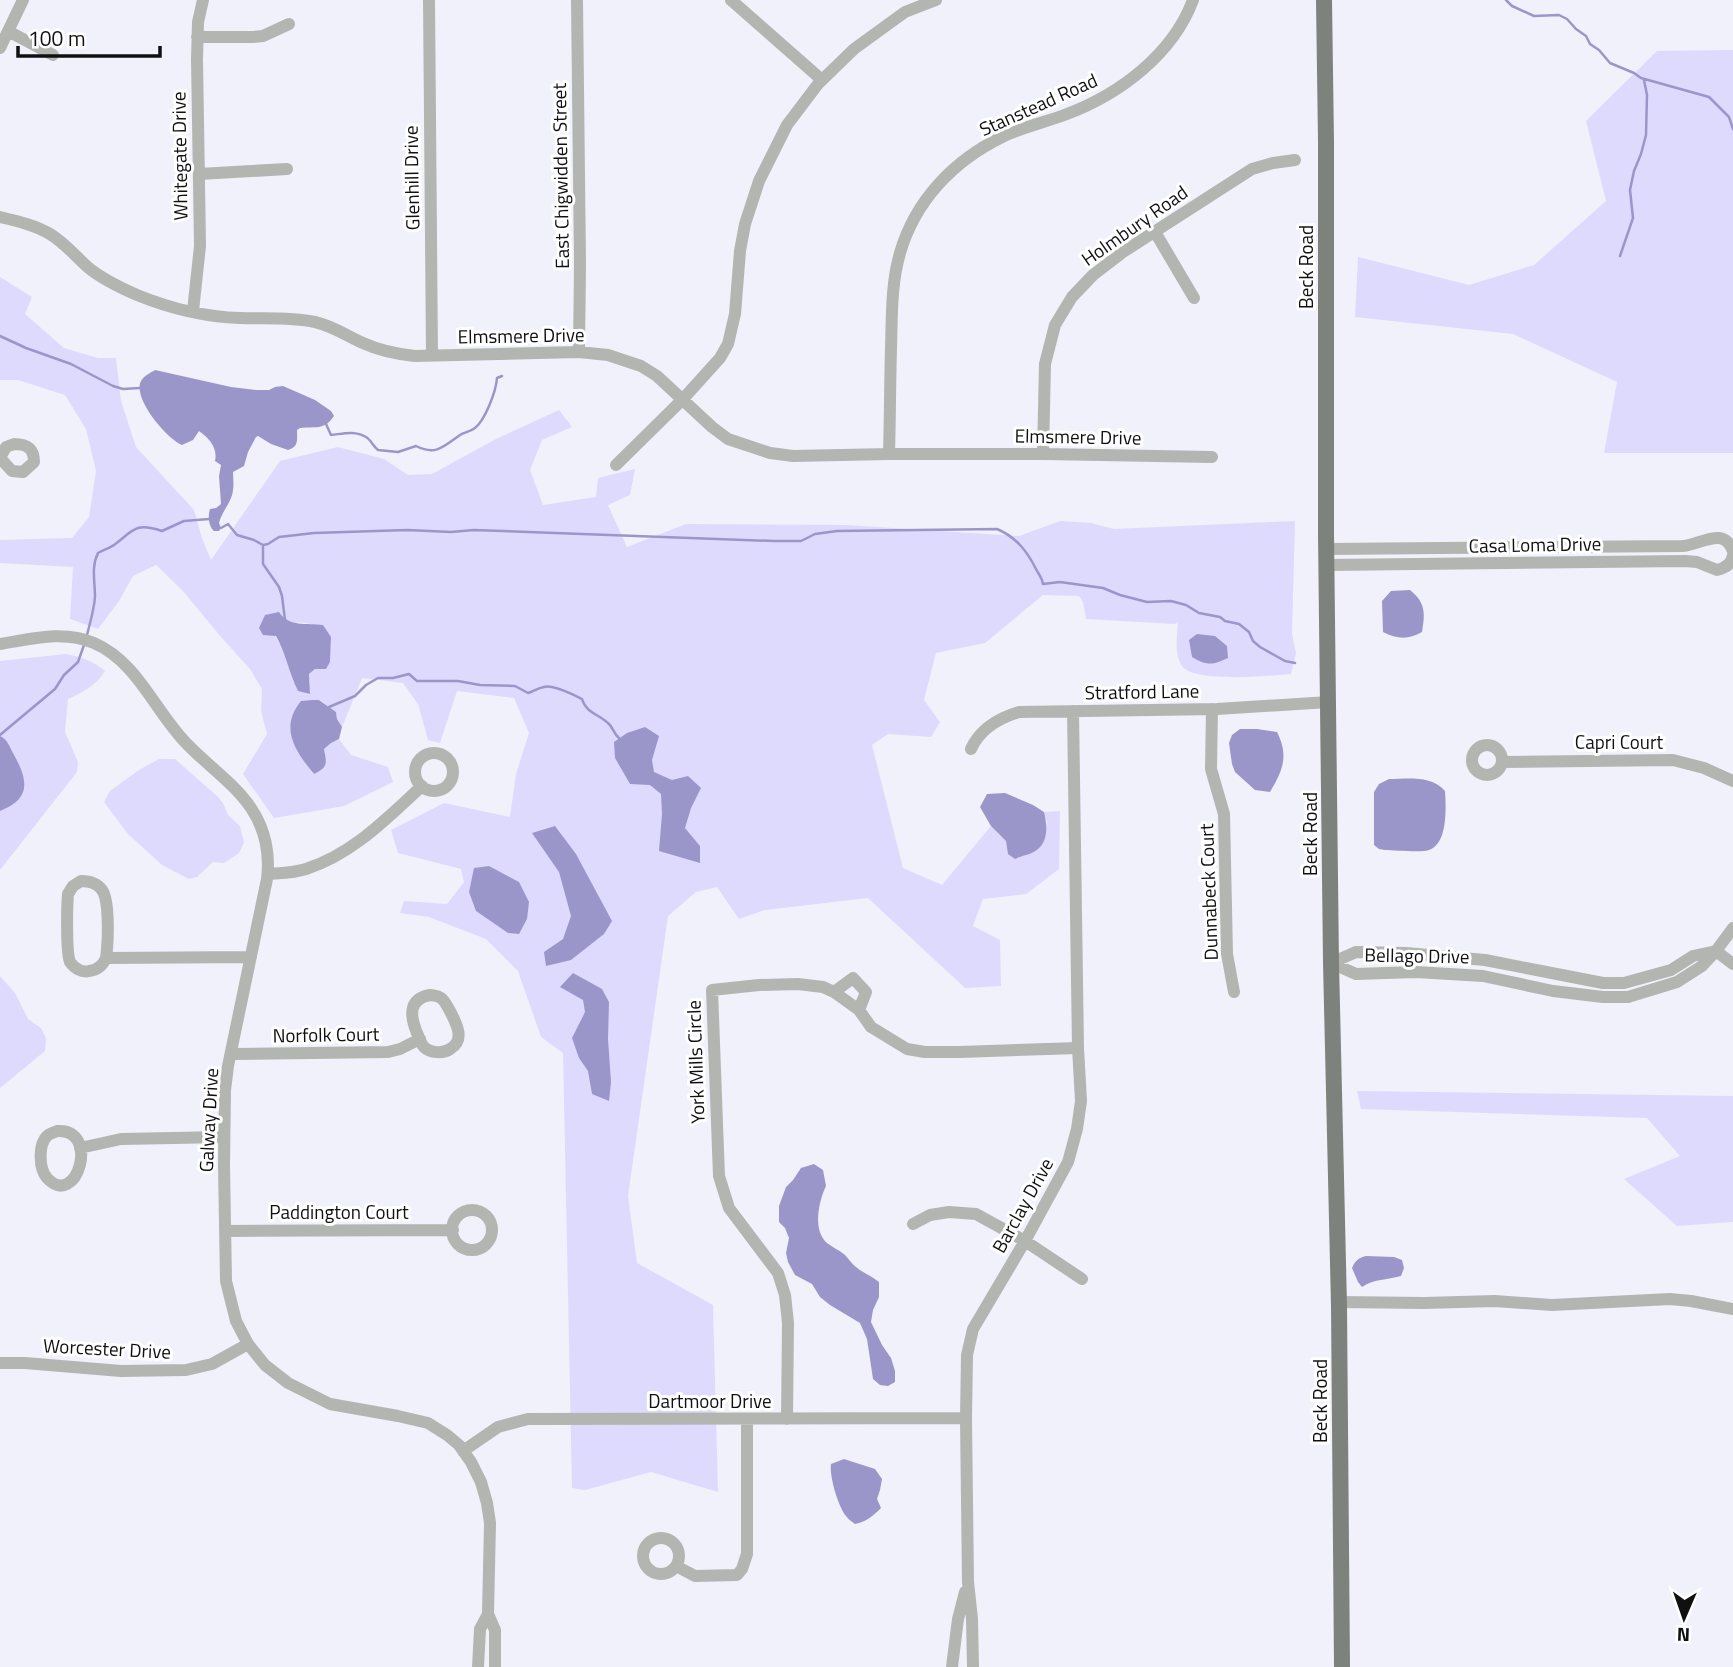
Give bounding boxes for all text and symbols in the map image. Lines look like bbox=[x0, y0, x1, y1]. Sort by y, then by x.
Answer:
scale bar bbox=[18, 14, 159, 58]
text: 100 m bbox=[28, 22, 85, 54]
street label: Stanstead Road bbox=[974, 65, 1102, 143]
street label: East Chigwidden Street bbox=[544, 82, 576, 269]
street label: Whitegate Drive bbox=[163, 91, 195, 221]
street label: Glenhill Drive bbox=[396, 125, 426, 231]
street label: Holmbury Road bbox=[1075, 178, 1193, 272]
street label: Beck Road bbox=[1291, 225, 1320, 309]
street label: Elmsmere Drive bbox=[457, 319, 585, 351]
street label: Elmsmere Drive bbox=[1014, 420, 1142, 452]
street label: Casa Loma Drive bbox=[1468, 528, 1602, 560]
street label: Stratford Lane bbox=[1084, 676, 1200, 706]
street label: Capri Court bbox=[1575, 727, 1663, 756]
street label: Beck Road bbox=[1295, 792, 1324, 876]
street label: Dunnabeck Court bbox=[1191, 823, 1225, 961]
street label: Bellago Drive bbox=[1364, 940, 1470, 970]
street label: York Mills Circle bbox=[678, 1000, 712, 1124]
street label: Norfolk Court bbox=[272, 1019, 380, 1049]
street label: Galway Drive bbox=[191, 1067, 225, 1173]
street label: Barclay Drive bbox=[984, 1152, 1060, 1258]
street label: Paddington Court bbox=[269, 1197, 409, 1226]
street label: Worcester Drive bbox=[42, 1330, 172, 1366]
street label: Beck Road bbox=[1305, 1359, 1334, 1443]
street label: Dartmoor Drive bbox=[648, 1386, 772, 1415]
north arrow bbox=[1649, 1583, 1719, 1653]
text: N bbox=[1676, 1621, 1690, 1650]

